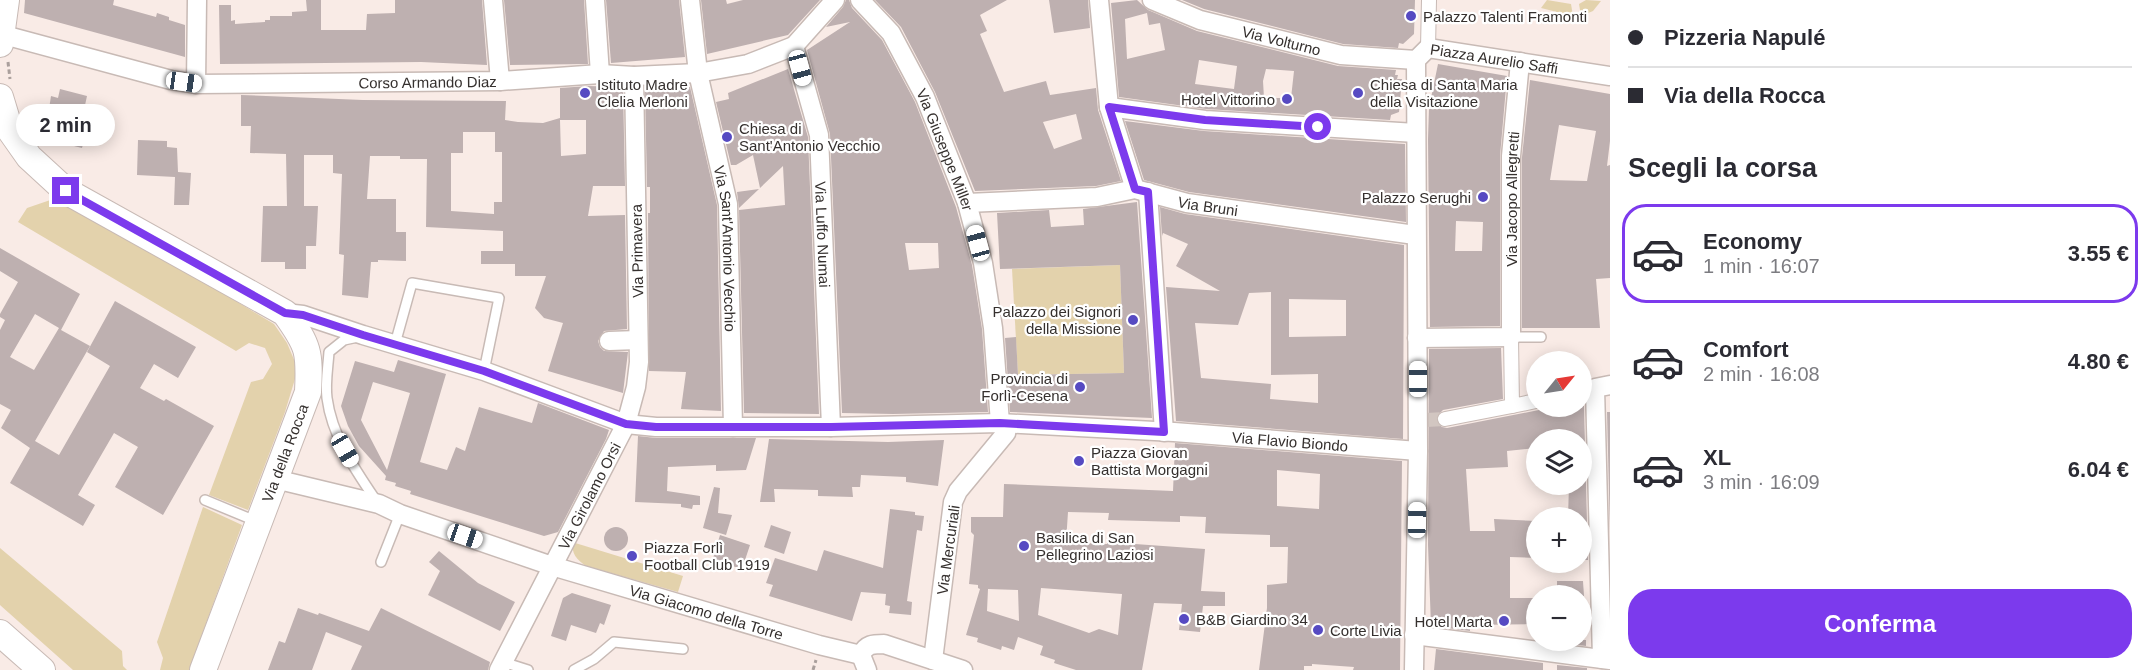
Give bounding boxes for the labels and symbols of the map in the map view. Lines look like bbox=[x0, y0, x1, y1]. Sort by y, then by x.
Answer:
place label: Palazzo Talenti Framonti bbox=[1423, 8, 1587, 25]
marker: Palazzo Talenti Framonti bbox=[1404, 9, 1418, 23]
street label: Via Volturno bbox=[1240, 22, 1323, 58]
street label: Piazza Aurelio Saffi bbox=[1429, 40, 1559, 76]
car bbox=[787, 48, 813, 88]
car bbox=[165, 71, 203, 93]
street label: Corso Armando Diaz bbox=[358, 73, 497, 91]
place label: Istituto Madre Clelia Merloni bbox=[597, 76, 688, 110]
place label: Chiesa di Santa Maria della Visitazione bbox=[1370, 76, 1518, 110]
street label: Via Giuseppe Miller bbox=[913, 85, 977, 212]
marker: Istituto Madre Clelia Merloni bbox=[578, 86, 592, 100]
marker: Chiesa di Santa Maria della Visitazione bbox=[1351, 86, 1365, 100]
place label: Hotel Vittorino bbox=[1181, 91, 1275, 108]
marker: Hotel Vittorino bbox=[1280, 92, 1294, 106]
callout: 2 min bbox=[16, 104, 116, 146]
route start bbox=[1304, 113, 1331, 140]
place label: Chiesa di Sant'Antonio Vecchio bbox=[739, 120, 880, 154]
marker: Chiesa di Sant'Antonio Vecchio bbox=[720, 130, 734, 144]
street label: Via Jacopo Allegretti bbox=[1503, 130, 1522, 267]
street label: Via Sant'Antonio Vecchio bbox=[711, 164, 739, 332]
route end bbox=[52, 177, 79, 204]
street label: Via Luffo Numai bbox=[812, 181, 834, 288]
place label: Palazzo Serughi bbox=[1362, 189, 1471, 206]
marker: Palazzo Serughi bbox=[1476, 190, 1490, 204]
street label: Via Bruni bbox=[1176, 192, 1239, 219]
street label: Via Primavera bbox=[628, 203, 646, 298]
car bbox=[965, 223, 991, 263]
place label: Palazzo dei Signori della Missione bbox=[993, 303, 1121, 337]
marker: Palazzo dei Signori della Missione bbox=[1126, 313, 1140, 327]
north arrow bbox=[1526, 351, 1592, 417]
car bbox=[1409, 361, 1427, 397]
place label: Provincia di Forlì-Cesena bbox=[981, 370, 1069, 404]
marker: Provincia di Forlì-Cesena bbox=[1073, 380, 1087, 394]
street label: Via della Rocca bbox=[258, 401, 312, 505]
street label: Via Flavio Biondo bbox=[1231, 428, 1349, 454]
car bbox=[328, 430, 362, 470]
street label: Via Girolamo Orsi bbox=[554, 439, 624, 552]
place label: Piazza Giovan Battista Morgagni bbox=[1091, 444, 1208, 478]
marker: Piazza Giovan Battista Morgagni bbox=[1072, 454, 1086, 468]
car bbox=[1408, 502, 1426, 538]
street label: Via Mercuriali bbox=[933, 504, 963, 596]
car bbox=[445, 522, 485, 550]
place label: Basilica di San Pellegrino Laziosi bbox=[1036, 529, 1154, 563]
place label: Piazza Forlì Football Club 1919 bbox=[644, 539, 770, 573]
marker: Basilica di San Pellegrino Laziosi bbox=[1017, 539, 1031, 553]
marker: Piazza Forlì Football Club 1919 bbox=[625, 549, 639, 563]
street label: Via Giacomo della Torre bbox=[628, 581, 785, 643]
place label: B&B Giardino 34 bbox=[1196, 611, 1308, 628]
marker: B&B Giardino 34 bbox=[1177, 612, 1191, 626]
place label: Hotel Marta bbox=[1414, 613, 1493, 630]
marker: Hotel Marta bbox=[1497, 614, 1511, 628]
place label: Corte Livia bbox=[1330, 622, 1402, 639]
marker: Corte Livia bbox=[1311, 623, 1325, 637]

